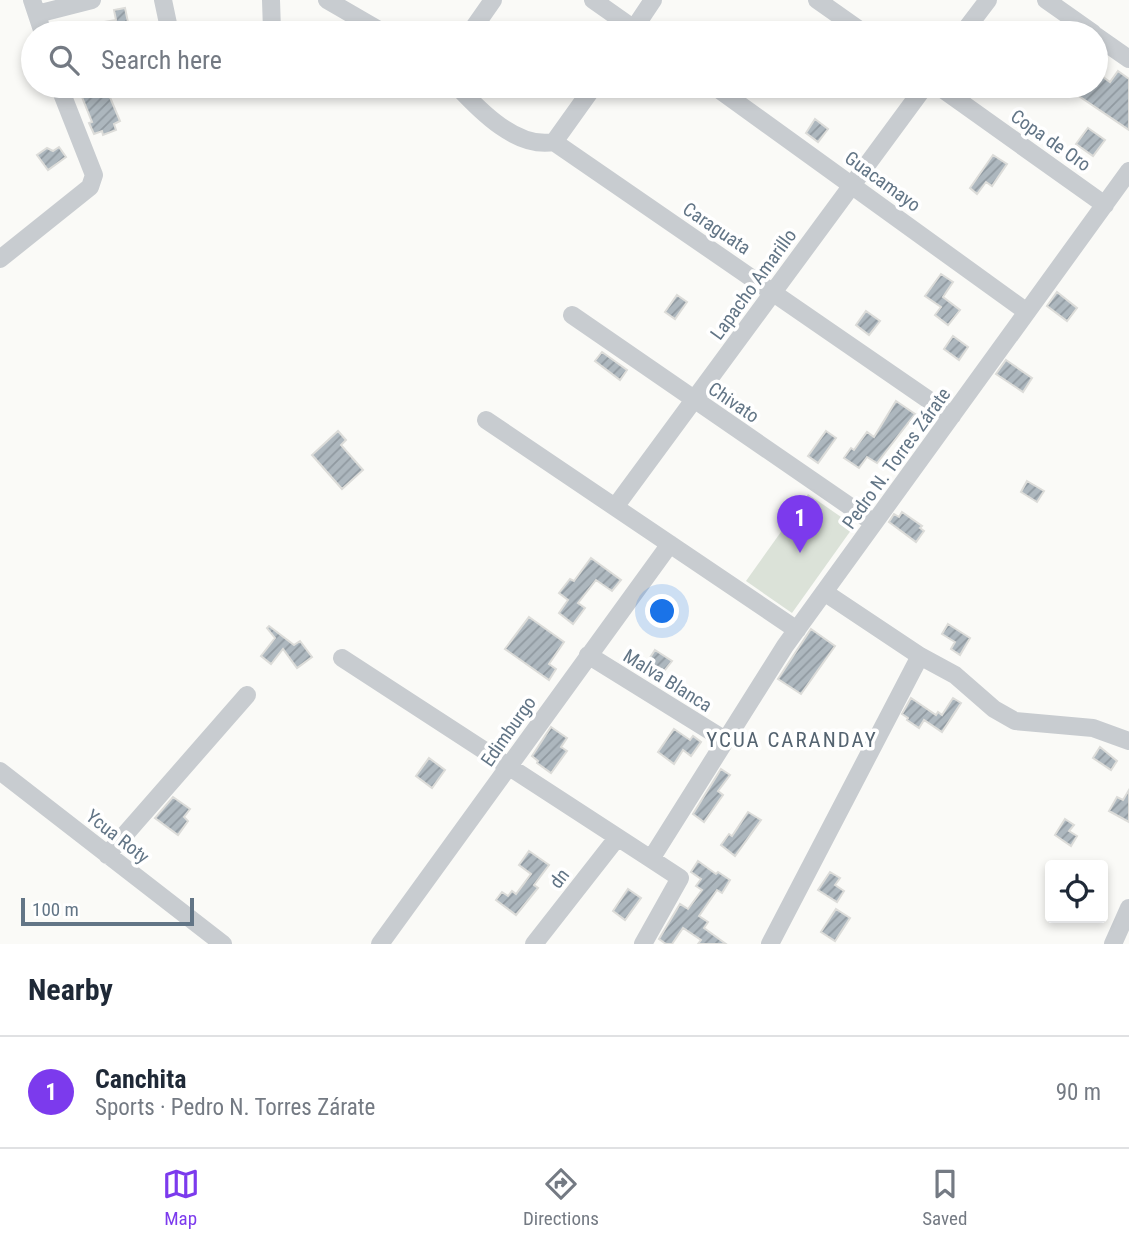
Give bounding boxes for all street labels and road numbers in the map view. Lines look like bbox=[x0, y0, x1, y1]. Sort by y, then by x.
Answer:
street label: Copa de Oro bbox=[1006, 104, 1095, 176]
street label: Guacamayo bbox=[840, 146, 925, 217]
street label: Caraguata bbox=[678, 197, 755, 259]
street label: Lapacho Amarillo bbox=[706, 224, 801, 344]
street label: Chivato bbox=[704, 377, 764, 428]
street label: Pedro N. Torres Zárate bbox=[837, 383, 955, 533]
street label: Malva Blanca bbox=[619, 644, 716, 717]
street label: Edimburgo bbox=[476, 692, 541, 771]
street label: Ycua Roty bbox=[81, 805, 154, 868]
street label: dn bbox=[545, 864, 574, 893]

